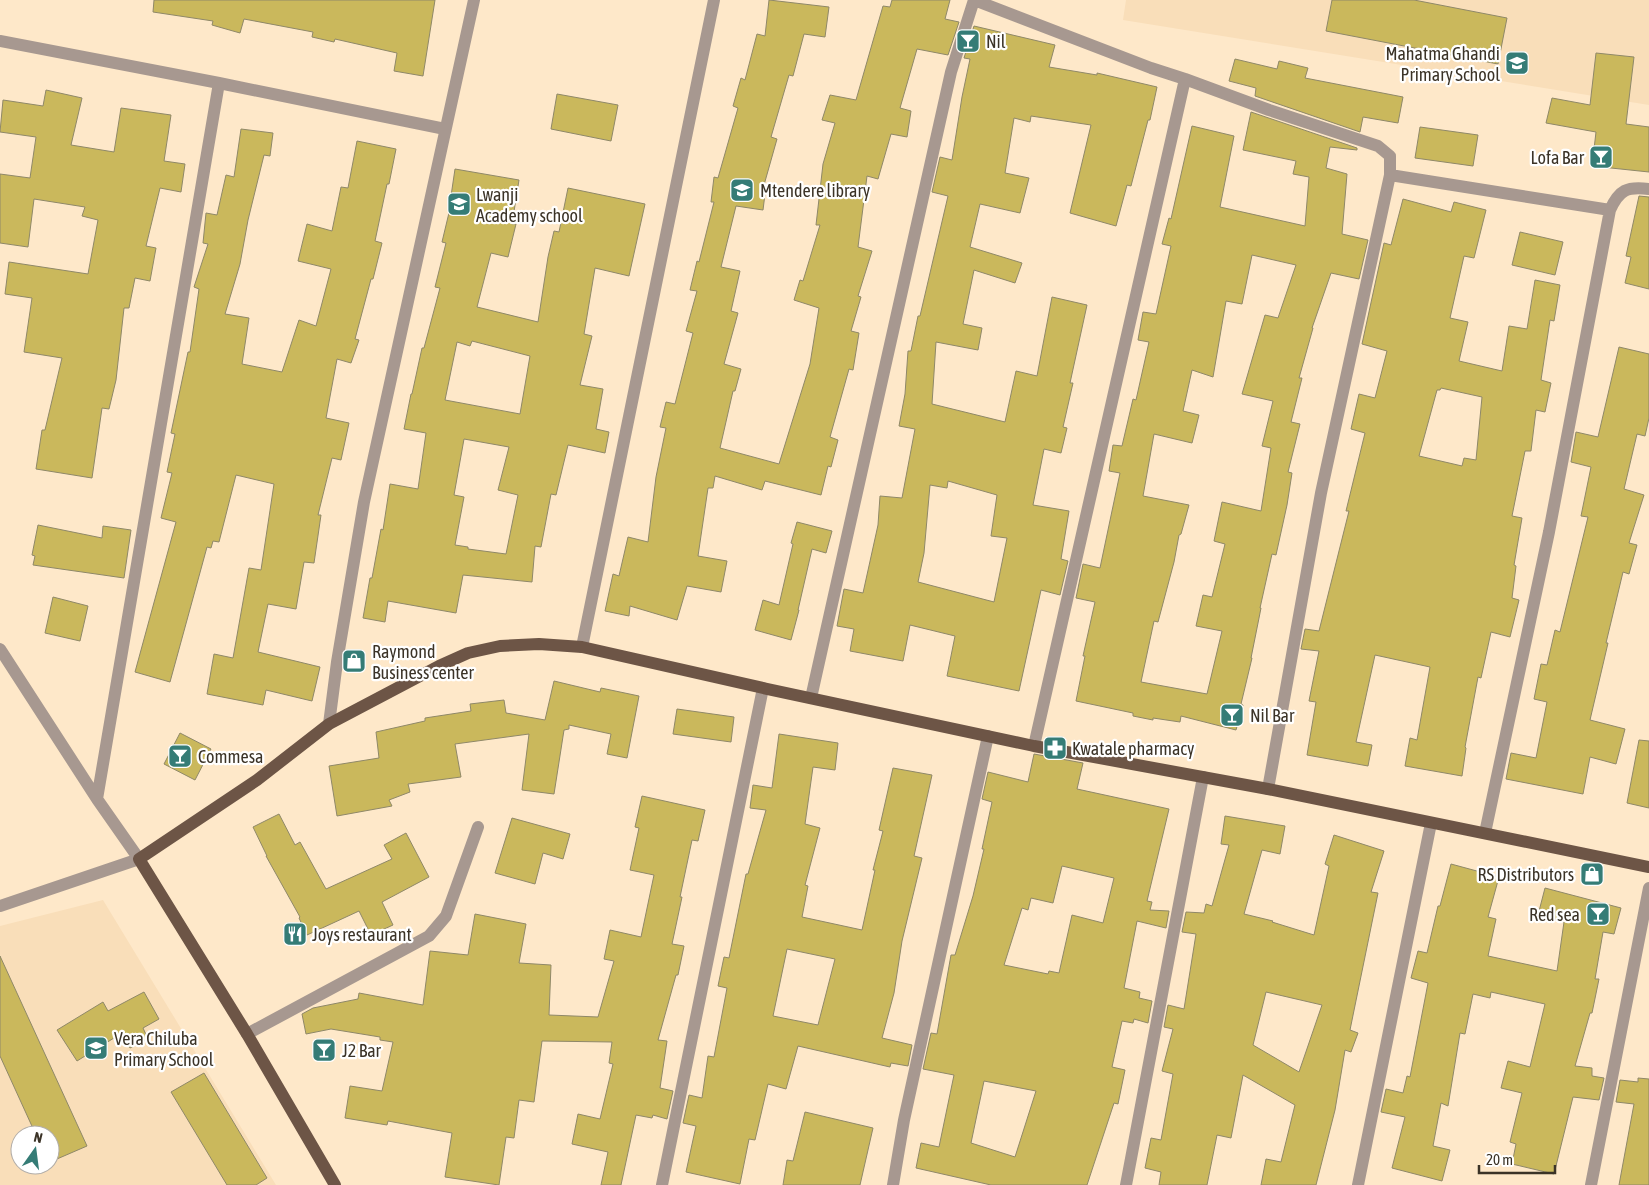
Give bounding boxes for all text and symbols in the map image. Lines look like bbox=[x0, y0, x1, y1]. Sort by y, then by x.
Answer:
bar icon: Nil bbox=[955, 28, 981, 54]
place label: Nil bbox=[986, 31, 1006, 52]
place label: Mahatma Ghandi Primary School bbox=[1385, 43, 1500, 85]
school or university icon: Mahatma Ghandi Primary School bbox=[1504, 50, 1530, 76]
bar icon: Lofa Bar bbox=[1588, 144, 1614, 170]
place label: Lofa Bar bbox=[1531, 147, 1585, 168]
school or university icon: Mtendere library bbox=[729, 177, 755, 203]
place label: Mtendere library bbox=[760, 180, 870, 201]
place label: Lwanji Academy school bbox=[476, 184, 583, 226]
school or university icon: Lwanji Academy school bbox=[446, 191, 472, 217]
place label: Raymond Business center bbox=[372, 641, 475, 683]
shop icon: Raymond Business center bbox=[341, 648, 367, 674]
bar icon: Nil Bar bbox=[1219, 702, 1245, 728]
place label: Nil Bar bbox=[1250, 705, 1295, 726]
pharmacy icon: Kwatale pharmacy bbox=[1042, 735, 1068, 761]
place label: Kwatale pharmacy bbox=[1072, 738, 1194, 759]
bar icon: Commesa bbox=[167, 743, 193, 769]
place label: Commesa bbox=[198, 746, 263, 767]
shop icon: RS Distributors bbox=[1579, 861, 1605, 887]
place label: RS Distributors bbox=[1477, 864, 1574, 885]
bar icon: Red sea bbox=[1585, 901, 1611, 927]
place label: Red sea bbox=[1529, 904, 1580, 925]
restaurant icon: Joys restaurant bbox=[282, 921, 308, 947]
place label: Joys restaurant bbox=[312, 924, 412, 945]
place label: Vera Chiluba Primary School bbox=[114, 1028, 214, 1070]
school or university icon: Vera Chiluba Primary School bbox=[83, 1035, 109, 1061]
bar icon: J2 Bar bbox=[311, 1037, 337, 1063]
place label: J2 Bar bbox=[342, 1040, 382, 1061]
north arrow bbox=[10, 1125, 60, 1175]
text: N bbox=[32, 1129, 44, 1146]
scale bar bbox=[1479, 1142, 1555, 1174]
text: 20 m bbox=[1486, 1151, 1513, 1168]

